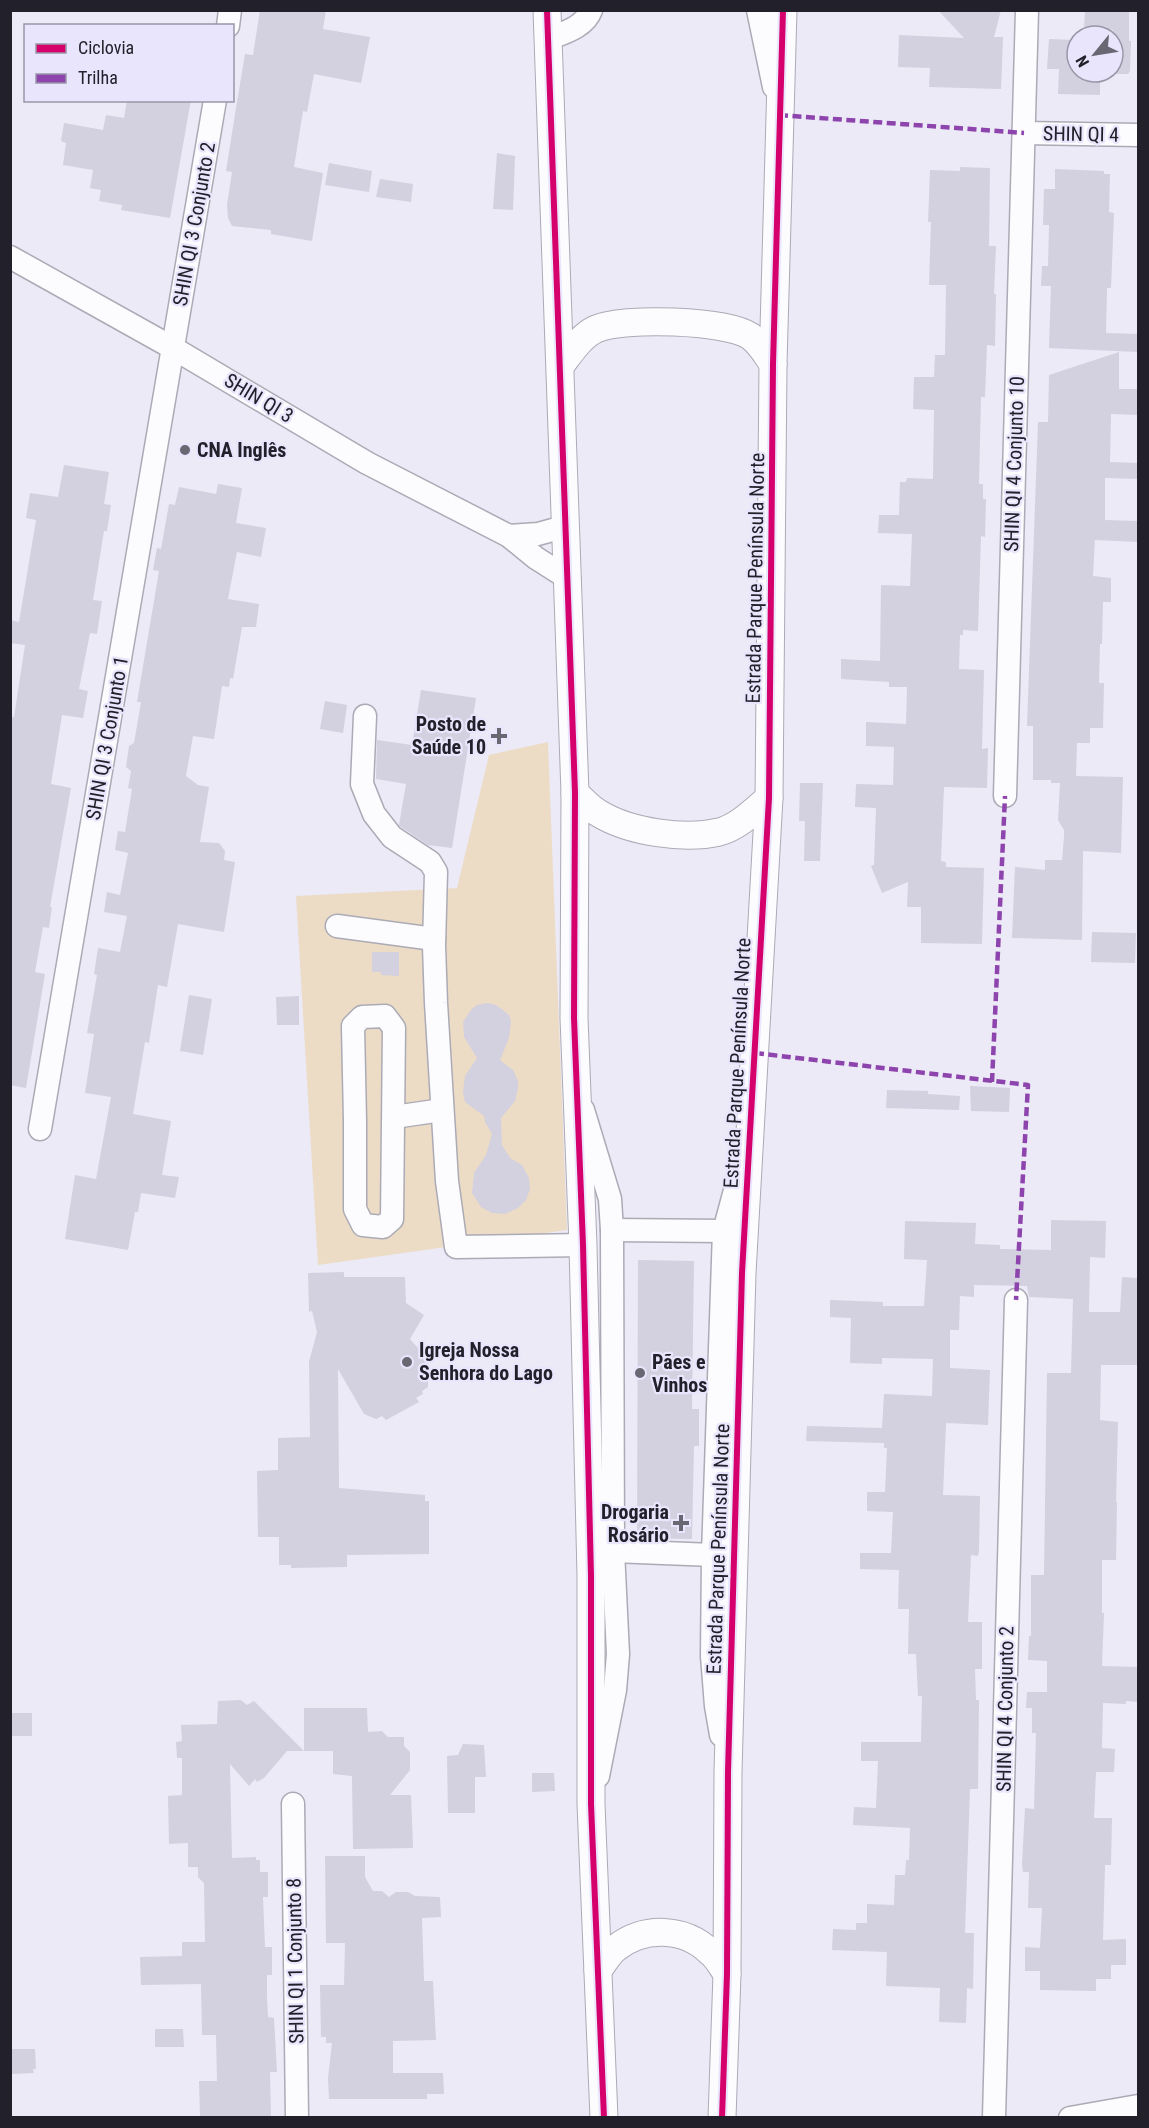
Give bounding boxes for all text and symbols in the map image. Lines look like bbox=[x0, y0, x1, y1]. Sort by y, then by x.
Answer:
legend bbox=[24, 24, 234, 102]
north arrow bbox=[1065, 24, 1125, 84]
text: Ciclovia bbox=[78, 37, 134, 58]
text: N bbox=[1072, 52, 1093, 70]
text: Trilha bbox=[78, 67, 118, 88]
street label: SHIN QI 4 bbox=[1043, 121, 1119, 147]
street label: SHIN QI 3 Conjunto 2 bbox=[168, 140, 220, 308]
street label: SHIN QI 3 bbox=[220, 368, 298, 428]
street label: SHIN QI 4 Conjunto 10 bbox=[999, 376, 1029, 552]
place label: CNA Inglês bbox=[197, 438, 286, 462]
marker: CNA Inglês bbox=[178, 443, 192, 457]
street label: Estrada Parque Península Norte bbox=[741, 452, 769, 704]
street label: SHIN QI 3 Conjunto 1 bbox=[81, 654, 133, 822]
place label: Posto de Saúde 10 bbox=[412, 712, 486, 759]
marker: Posto de Saúde 10 bbox=[490, 727, 508, 745]
street label: Estrada Parque Península Norte bbox=[718, 937, 756, 1189]
place label: Igreja Nossa Senhora do Lago bbox=[419, 1338, 553, 1385]
place label: Pães e Vinhos bbox=[652, 1350, 707, 1397]
marker: Igreja Nossa Senhora do Lago bbox=[400, 1355, 414, 1369]
marker: Pães e Vinhos bbox=[633, 1366, 647, 1380]
street label: Estrada Parque Península Norte bbox=[702, 1423, 734, 1675]
place label: Drogaria Rosário bbox=[601, 1500, 669, 1547]
marker: Drogaria Rosário bbox=[674, 1516, 688, 1530]
street label: SHIN QI 4 Conjunto 2 bbox=[992, 1626, 1018, 1792]
street label: SHIN QI 1 Conjunto 8 bbox=[282, 1878, 308, 2044]

